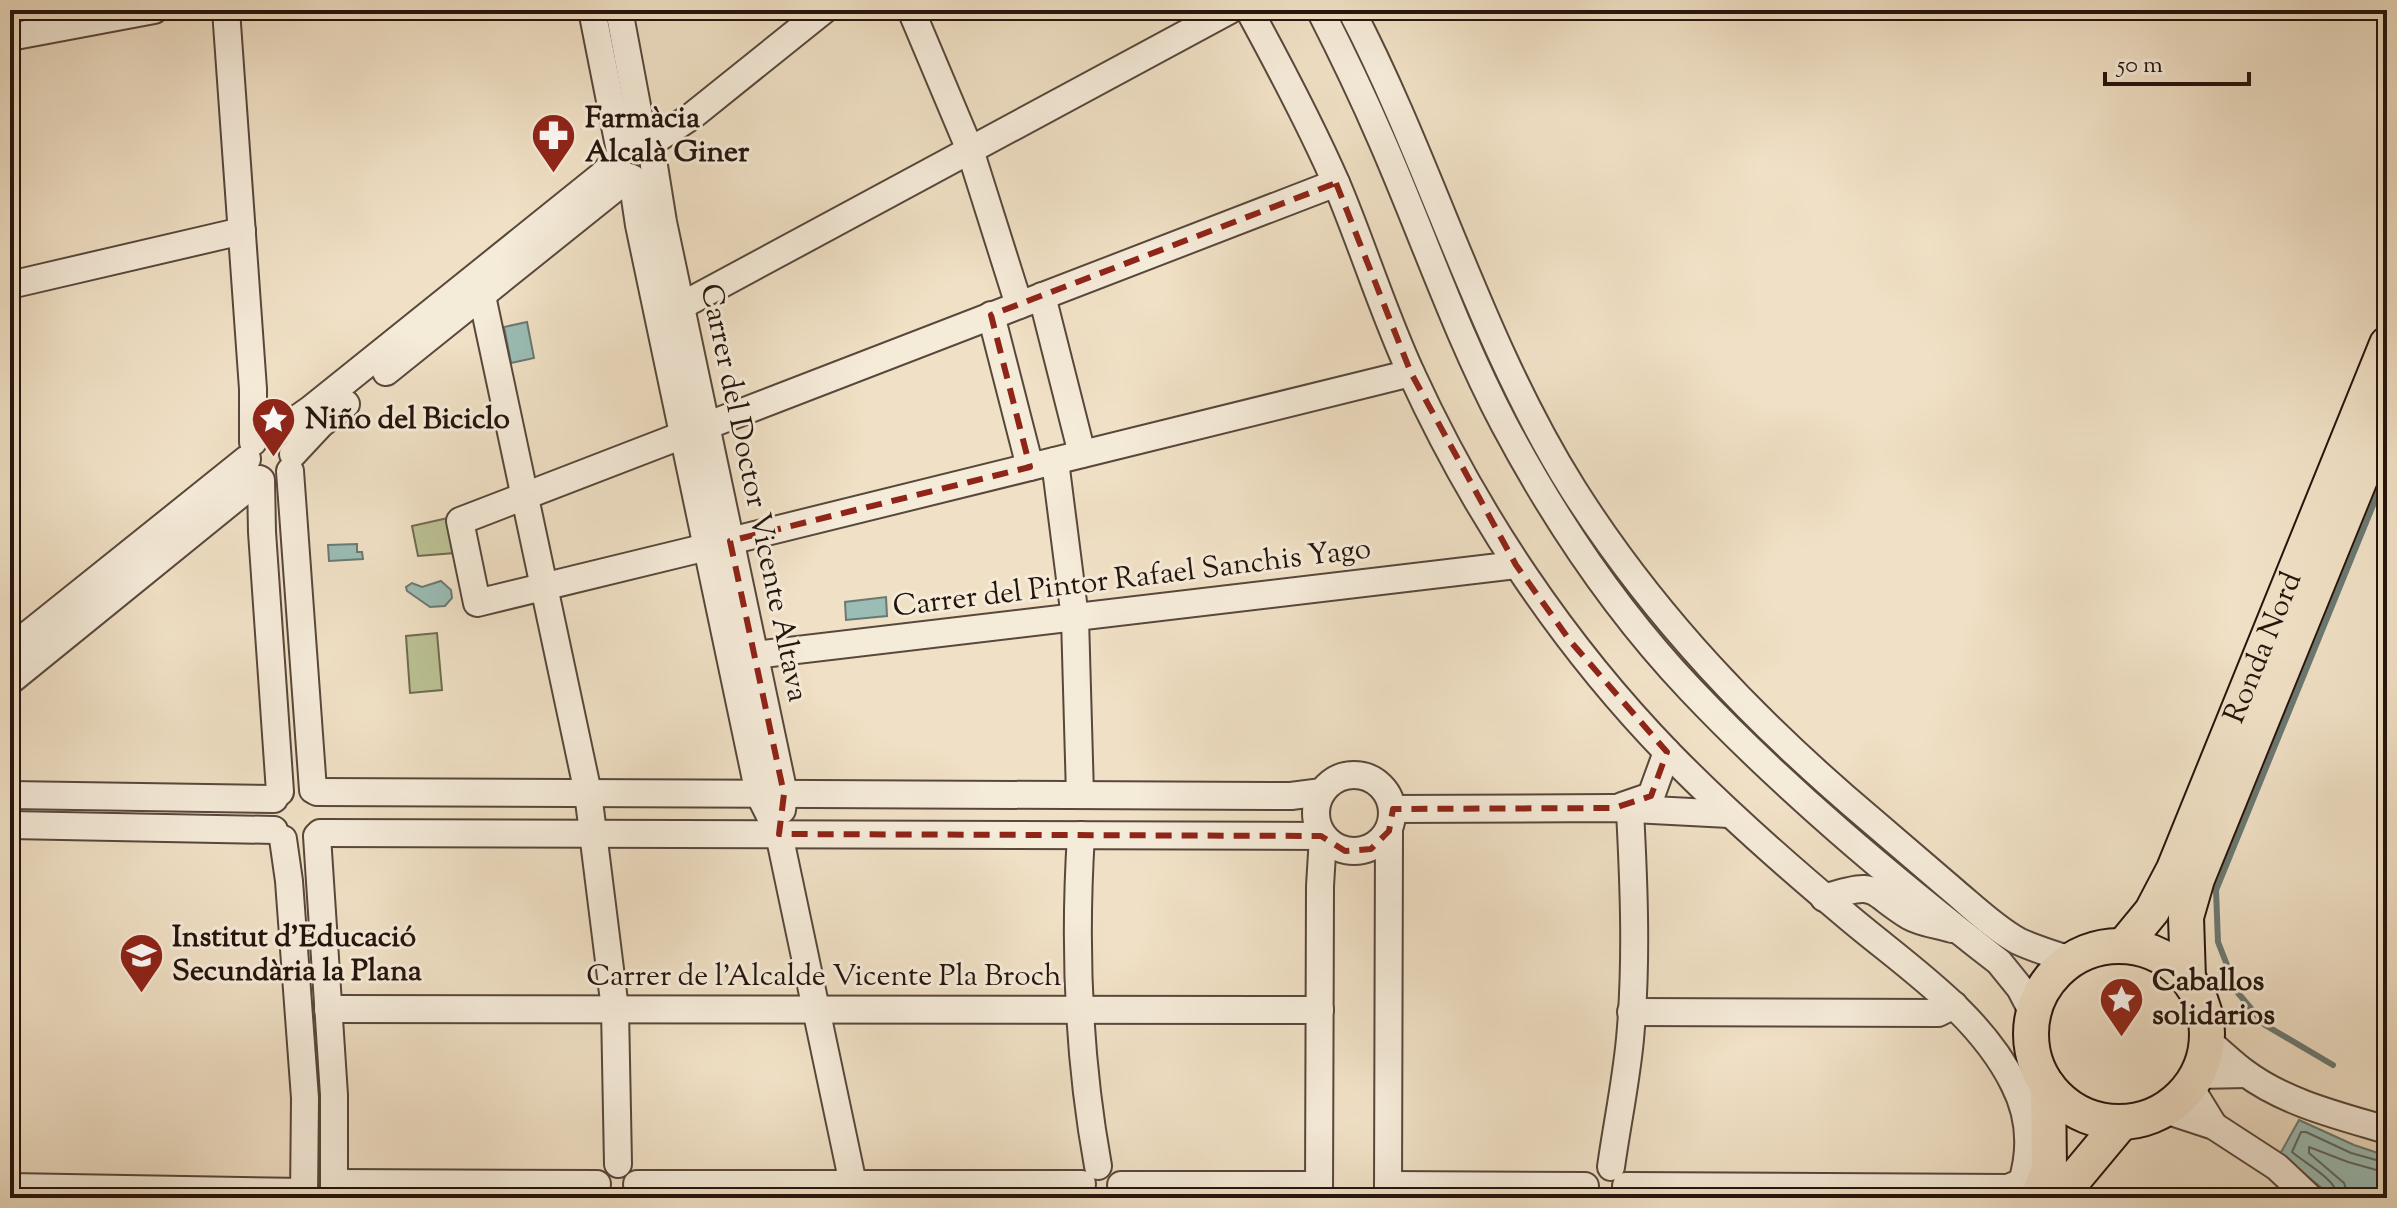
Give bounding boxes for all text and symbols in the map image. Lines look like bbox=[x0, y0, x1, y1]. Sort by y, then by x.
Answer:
scale bar bbox=[2105, 36, 2249, 86]
text: 50 m bbox=[2115, 49, 2163, 83]
place label: Farmàcia Alcalà Giner bbox=[585, 98, 750, 175]
pharmacy icon: Farmàcia Alcalà Giner bbox=[530, 112, 578, 175]
street label: Carrer del Doctor Vicente Altava bbox=[688, 280, 818, 706]
place icon: Niño del Biciclo bbox=[250, 396, 298, 459]
place label: Niño del Biciclo bbox=[305, 399, 510, 442]
street label: Carrer del Pintor Rafael Sanchis Yago bbox=[890, 528, 1374, 630]
street label: Ronda Nord bbox=[2214, 566, 2314, 730]
place label: Institut d'Educació Secundària la Plana bbox=[172, 917, 422, 994]
school or university icon: Institut d'Educació Secundària la Plana bbox=[117, 931, 165, 994]
street label: Carrer de l'Alcalde Vicente Pla Broch bbox=[586, 956, 1062, 999]
place label: Caballos solidarios bbox=[2152, 961, 2275, 1038]
place icon: Caballos solidarios bbox=[2097, 975, 2145, 1038]

